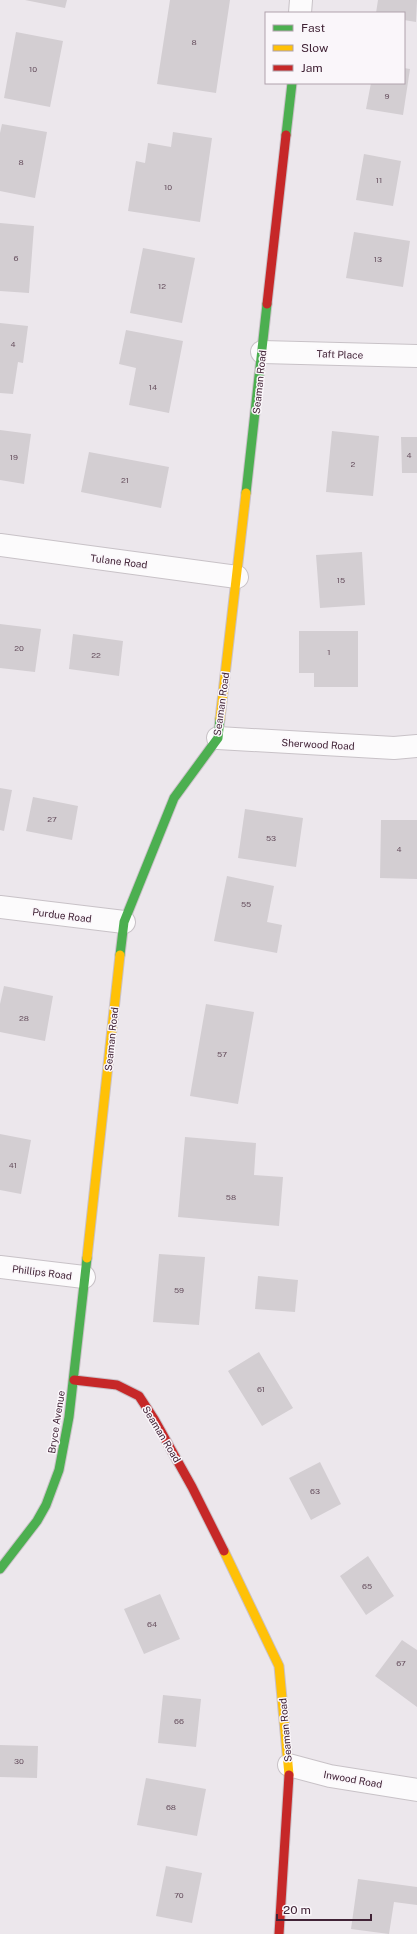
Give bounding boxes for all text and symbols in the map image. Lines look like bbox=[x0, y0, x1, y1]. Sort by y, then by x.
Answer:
legend bbox=[265, 12, 405, 84]
text: Fast bbox=[301, 21, 326, 35]
house number: 8 bbox=[191, 37, 197, 47]
text: Slow bbox=[301, 41, 329, 55]
text: Jam bbox=[301, 61, 323, 75]
house number: 10 bbox=[29, 64, 37, 74]
house number: 9 bbox=[385, 91, 390, 101]
house number: 8 bbox=[18, 157, 24, 167]
house number: 11 bbox=[376, 175, 382, 185]
house number: 10 bbox=[164, 182, 172, 192]
house number: 6 bbox=[14, 253, 19, 263]
house number: 13 bbox=[374, 254, 382, 264]
house number: 12 bbox=[158, 281, 166, 291]
house number: 4 bbox=[10, 339, 16, 349]
street label: Taft Place bbox=[316, 347, 364, 361]
street label: Seaman Road bbox=[250, 350, 268, 414]
house number: 14 bbox=[149, 382, 157, 392]
house number: 4 bbox=[406, 450, 412, 460]
house number: 19 bbox=[10, 452, 18, 462]
house number: 2 bbox=[351, 459, 356, 469]
house number: 21 bbox=[121, 475, 129, 485]
street label: Tulane Road bbox=[90, 552, 148, 570]
house number: 15 bbox=[337, 575, 345, 585]
house number: 20 bbox=[14, 643, 24, 653]
house number: 1 bbox=[327, 647, 331, 657]
house number: 22 bbox=[91, 650, 101, 660]
street label: Seaman Road bbox=[211, 672, 231, 736]
street label: Sherwood Road bbox=[281, 736, 355, 752]
house number: 27 bbox=[47, 814, 57, 824]
house number: 53 bbox=[266, 833, 276, 843]
house number: 4 bbox=[396, 844, 402, 854]
house number: 55 bbox=[241, 899, 251, 909]
street label: Purdue Road bbox=[32, 905, 92, 925]
street label: Seaman Road bbox=[102, 1007, 120, 1071]
house number: 28 bbox=[19, 1013, 29, 1023]
house number: 57 bbox=[217, 1049, 227, 1059]
house number: 41 bbox=[9, 1160, 17, 1170]
house number: 58 bbox=[226, 1192, 236, 1202]
street label: Phillips Road bbox=[11, 1262, 73, 1282]
house number: 59 bbox=[174, 1285, 184, 1295]
house number: 61 bbox=[257, 1384, 265, 1394]
street label: Bryce Avenue bbox=[45, 1389, 67, 1454]
street label: Seaman Road bbox=[140, 1404, 184, 1464]
house number: 63 bbox=[310, 1486, 320, 1496]
house number: 65 bbox=[362, 1581, 372, 1591]
house number: 64 bbox=[147, 1619, 157, 1629]
house number: 67 bbox=[396, 1658, 406, 1668]
street label: Seaman Road bbox=[276, 1698, 294, 1762]
house number: 66 bbox=[174, 1716, 184, 1726]
house number: 30 bbox=[14, 1756, 24, 1766]
street label: Inwood Road bbox=[323, 1768, 383, 1790]
house number: 68 bbox=[166, 1802, 176, 1812]
house number: 70 bbox=[174, 1890, 184, 1900]
scale bar bbox=[277, 1896, 371, 1922]
text: 20 m bbox=[283, 1903, 311, 1917]

